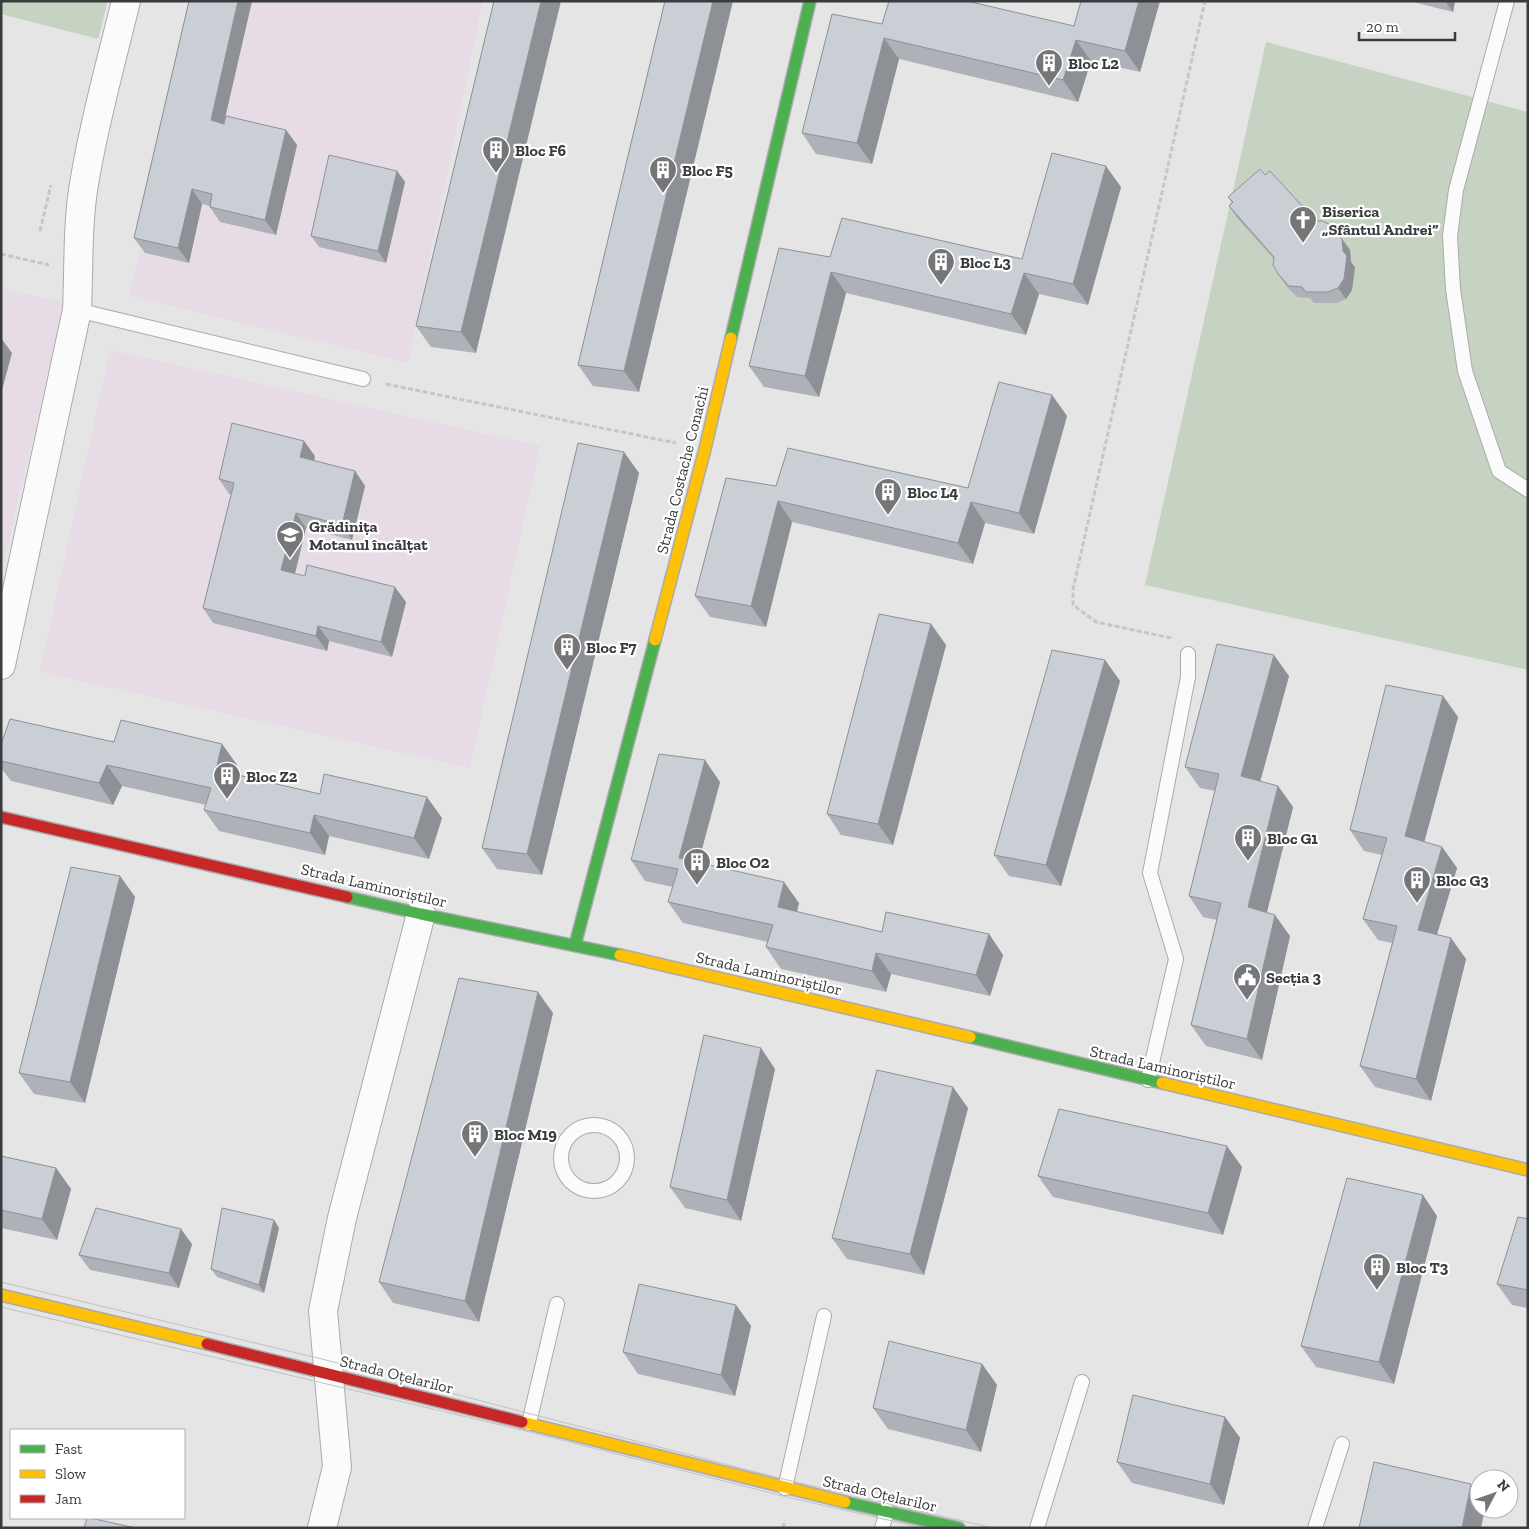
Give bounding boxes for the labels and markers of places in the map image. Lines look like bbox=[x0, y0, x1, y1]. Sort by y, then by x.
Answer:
building icon: Bloc L2 bbox=[1034, 48, 1064, 87]
place label: Bloc L2 bbox=[1068, 54, 1119, 73]
building icon: Bloc F6 bbox=[481, 135, 511, 174]
place label: Bloc F6 bbox=[515, 141, 566, 160]
building icon: Bloc F5 bbox=[648, 155, 678, 194]
place label: Bloc F5 bbox=[682, 161, 733, 180]
place label: Biserica „Sfântul Andrei” bbox=[1322, 202, 1439, 239]
church icon: Biserica „Sfântul Andrei” bbox=[1288, 205, 1318, 244]
building icon: Bloc L3 bbox=[926, 247, 956, 286]
place label: Bloc L3 bbox=[960, 253, 1011, 272]
building icon: Bloc L4 bbox=[873, 477, 903, 516]
place label: Bloc L4 bbox=[907, 483, 958, 502]
place label: Grădinița Motanul încălțat bbox=[309, 517, 428, 554]
school or university icon: Grădinița Motanul încălțat bbox=[275, 520, 305, 559]
building icon: Bloc F7 bbox=[552, 632, 582, 671]
place label: Bloc F7 bbox=[586, 638, 636, 657]
building icon: Bloc Z2 bbox=[212, 761, 242, 800]
place label: Bloc Z2 bbox=[246, 767, 298, 786]
building icon: Bloc G1 bbox=[1233, 823, 1263, 862]
place label: Bloc G1 bbox=[1267, 829, 1318, 848]
building icon: Bloc O2 bbox=[682, 847, 712, 886]
place label: Bloc O2 bbox=[716, 853, 770, 872]
building icon: Bloc G3 bbox=[1402, 865, 1432, 904]
place label: Bloc G3 bbox=[1436, 871, 1489, 890]
public building icon: Secția 3 bbox=[1232, 962, 1262, 1001]
place label: Secția 3 bbox=[1266, 968, 1321, 987]
building icon: Bloc M19 bbox=[460, 1119, 490, 1158]
place label: Bloc M19 bbox=[494, 1125, 557, 1144]
building icon: Bloc T3 bbox=[1362, 1252, 1392, 1291]
place label: Bloc T3 bbox=[1396, 1258, 1449, 1277]

